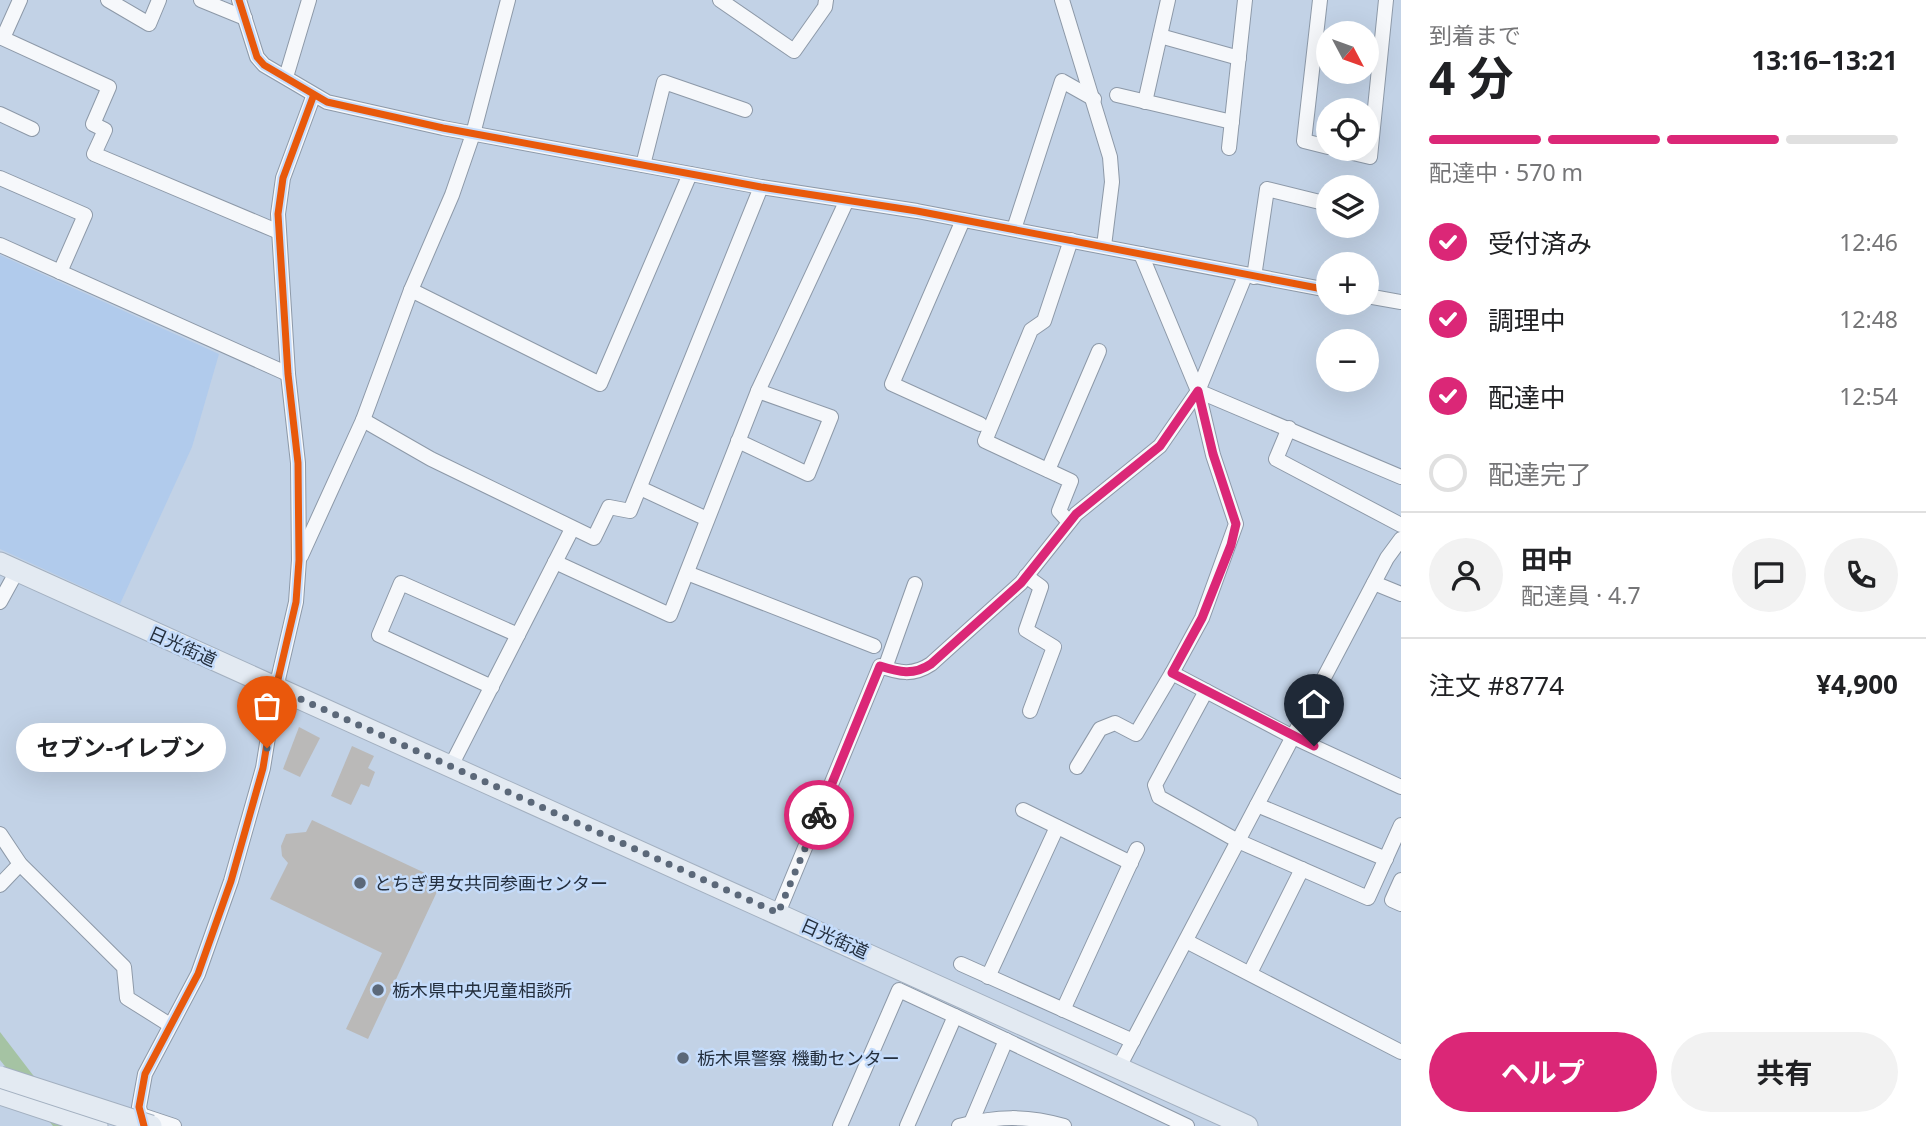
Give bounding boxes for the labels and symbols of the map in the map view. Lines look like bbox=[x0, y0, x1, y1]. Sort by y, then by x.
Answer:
north arrow bbox=[1316, 21, 1379, 84]
street label: 日光街道 bbox=[145, 620, 221, 672]
pin bbox=[1284, 674, 1344, 746]
pin bbox=[237, 676, 297, 748]
callout: セブン-イレブン bbox=[15, 724, 225, 772]
courier bbox=[784, 780, 854, 850]
place label: とちぎ男女共同参画センター bbox=[374, 871, 608, 895]
marker: とちぎ男女共同参画センター bbox=[352, 875, 368, 891]
street label: 日光街道 bbox=[797, 912, 873, 964]
place label: 栃木県中央児童相談所 bbox=[392, 978, 572, 1002]
marker: 栃木県中央児童相談所 bbox=[370, 982, 386, 998]
place label: 栃木県警察 機動センター bbox=[697, 1046, 900, 1070]
marker: 栃木県警察 機動センター bbox=[675, 1050, 691, 1066]

